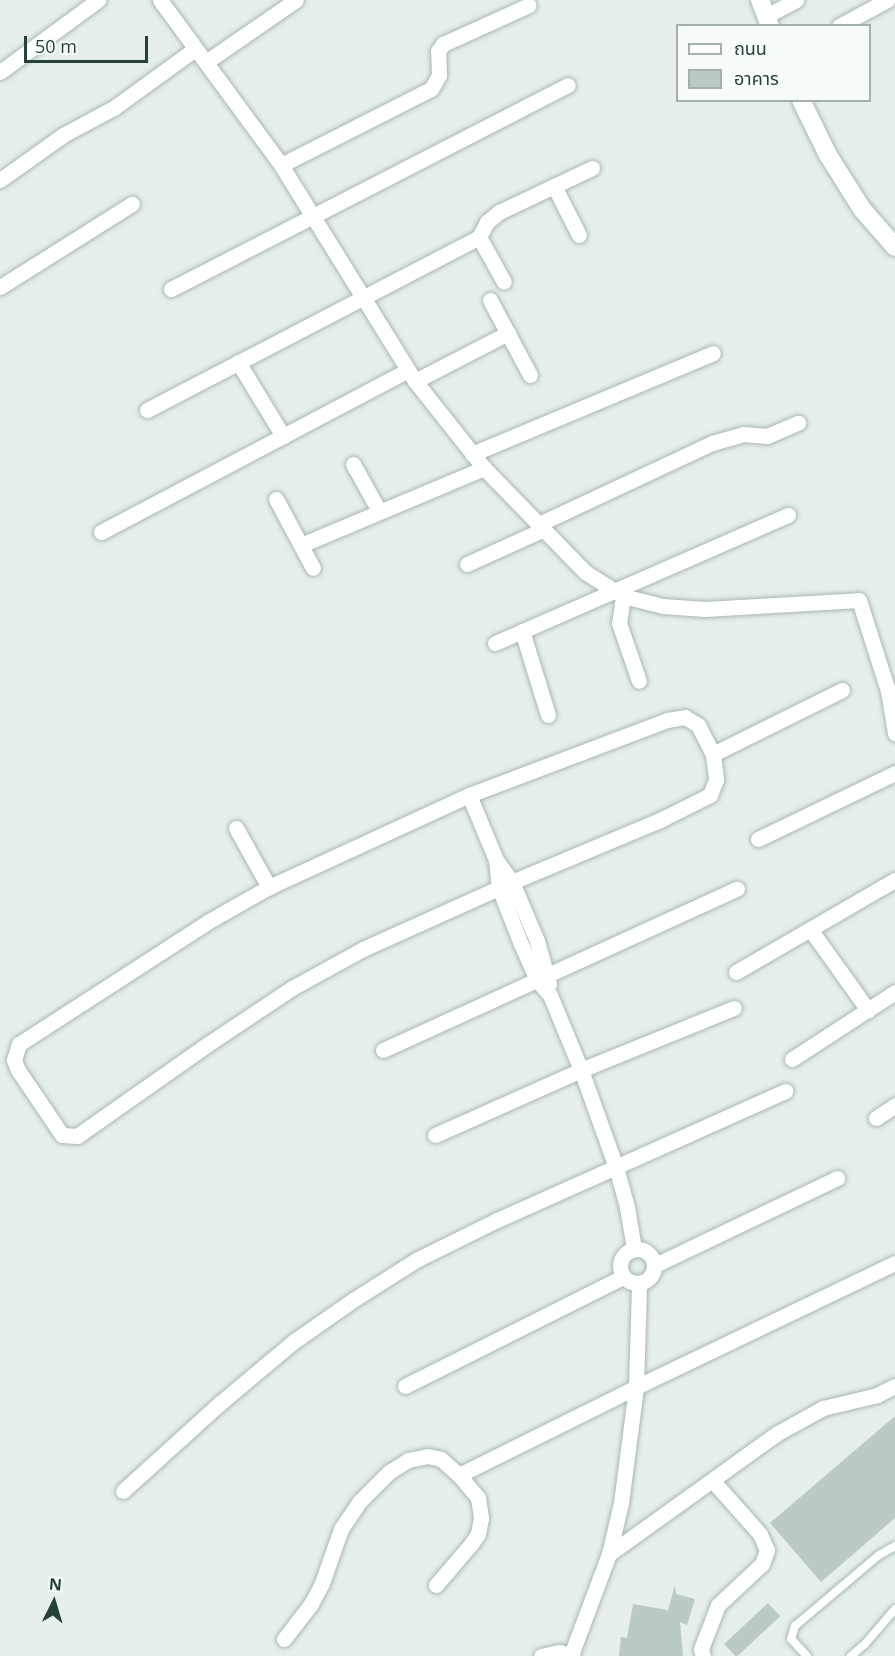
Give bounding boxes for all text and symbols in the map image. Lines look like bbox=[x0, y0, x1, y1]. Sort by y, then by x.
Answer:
scale bar bbox=[27, 24, 152, 62]
legend bbox=[676, 24, 871, 102]
text: 50 m bbox=[35, 34, 77, 58]
text: ถนน bbox=[734, 36, 767, 60]
text: อาคาร bbox=[734, 66, 779, 90]
north arrow bbox=[24, 1572, 84, 1632]
text: N bbox=[48, 1573, 63, 1596]

